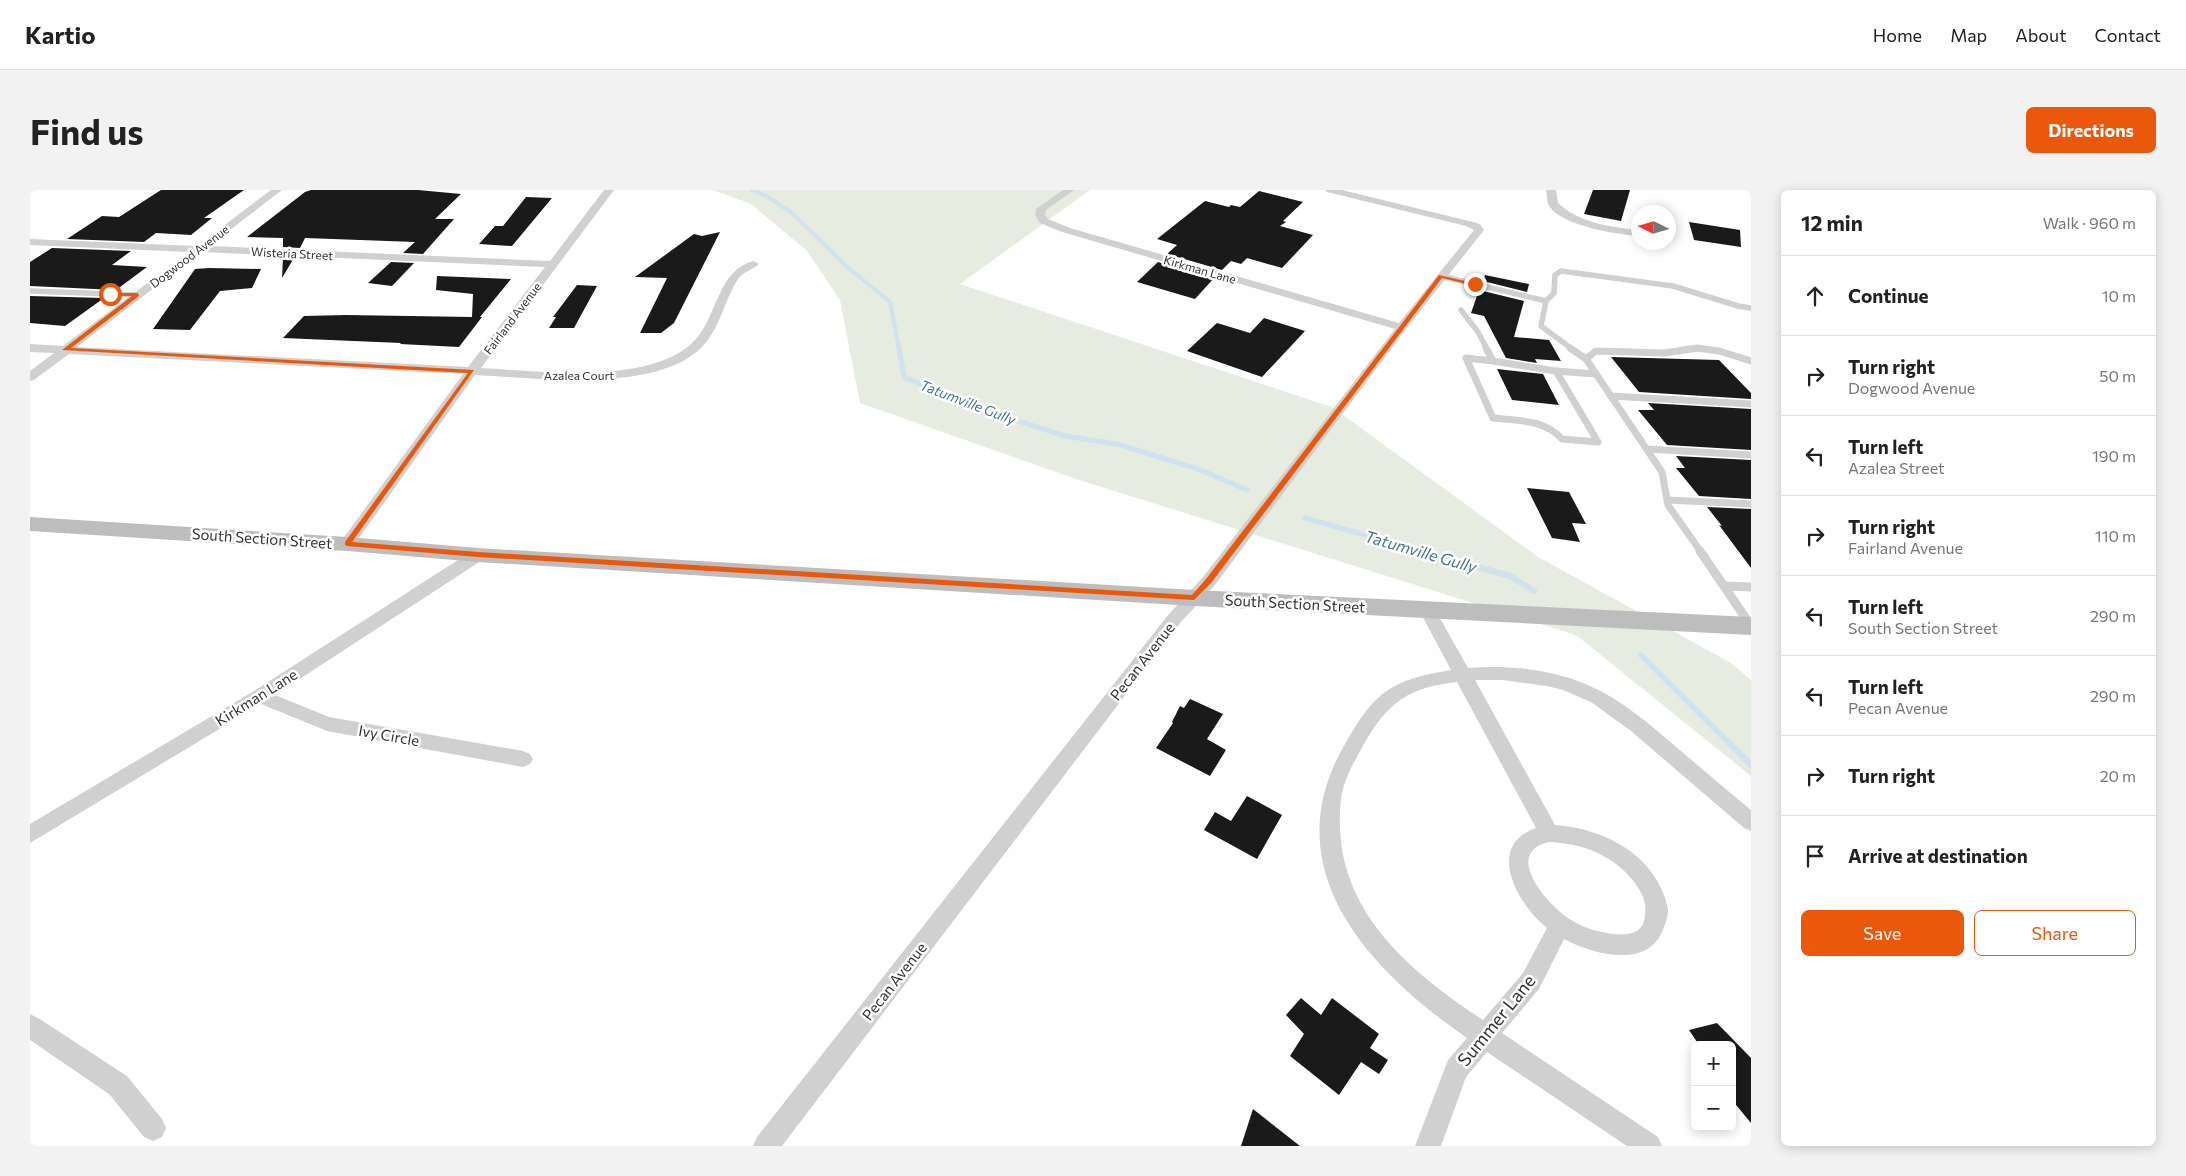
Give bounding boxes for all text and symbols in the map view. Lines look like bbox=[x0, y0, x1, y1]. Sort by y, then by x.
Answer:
text: Kartio bbox=[25, 20, 95, 49]
text: Home bbox=[1873, 24, 1922, 46]
text: Map bbox=[1950, 24, 1987, 46]
text: About bbox=[2015, 24, 2067, 46]
text: Contact bbox=[2095, 24, 2161, 46]
button: Directions bbox=[2026, 107, 2156, 153]
text: Find us bbox=[30, 109, 144, 152]
north arrow bbox=[1631, 205, 1676, 250]
text: 12 min bbox=[1801, 210, 1863, 235]
text: Walk · 960 m bbox=[2043, 213, 2136, 232]
street label: Dogwood Avenue bbox=[147, 222, 231, 290]
street label: Wisteria Street bbox=[251, 244, 334, 262]
street label: Kirkman Lane bbox=[1162, 252, 1238, 286]
route end bbox=[1464, 273, 1487, 296]
street label: Fairland Avenue bbox=[480, 279, 544, 357]
icon: ahead bbox=[1801, 282, 1829, 310]
route start bbox=[99, 283, 122, 306]
text: Continue bbox=[1848, 284, 1928, 307]
text: 10 m bbox=[2102, 286, 2136, 305]
text: Turn right bbox=[1848, 355, 1935, 378]
icon: right bbox=[1801, 362, 1829, 390]
text: 50 m bbox=[2099, 366, 2136, 385]
street label: Azalea Court bbox=[544, 368, 614, 382]
water label: Tatumville Gully bbox=[918, 376, 1019, 428]
text: Dogwood Avenue bbox=[1848, 378, 1975, 397]
text: Turn left bbox=[1848, 435, 1923, 458]
icon: left bbox=[1801, 442, 1829, 470]
text: 190 m bbox=[2092, 446, 2136, 465]
text: Azalea Street bbox=[1848, 458, 1945, 477]
text: Turn right bbox=[1848, 515, 1935, 538]
icon: right bbox=[1801, 522, 1829, 550]
street label: South Section Street bbox=[191, 524, 333, 552]
water label: Tatumville Gully bbox=[1363, 526, 1480, 576]
text: 110 m bbox=[2095, 526, 2136, 545]
text: Fairland Avenue bbox=[1848, 538, 1963, 557]
street label: South Section Street bbox=[1224, 590, 1366, 616]
text: Turn left bbox=[1848, 595, 1923, 618]
icon: left bbox=[1801, 602, 1829, 630]
text: 290 m bbox=[2090, 606, 2136, 625]
street label: Pecan Avenue bbox=[1106, 618, 1178, 704]
text: South Section Street bbox=[1848, 618, 1998, 637]
street label: Kirkman Lane bbox=[212, 665, 300, 729]
text: Turn left bbox=[1848, 675, 1923, 698]
icon: left bbox=[1801, 682, 1829, 710]
text: 290 m bbox=[2090, 686, 2136, 705]
text: Pecan Avenue bbox=[1848, 698, 1948, 717]
street label: Ivy Circle bbox=[357, 721, 421, 749]
icon: right bbox=[1801, 762, 1829, 790]
text: Turn right bbox=[1848, 764, 1935, 787]
text: 20 m bbox=[2100, 766, 2136, 785]
icon: arrive bbox=[1801, 842, 1829, 870]
text: Arrive at destination bbox=[1848, 844, 2028, 867]
button: Save bbox=[1801, 910, 1964, 956]
button: Share bbox=[1974, 910, 2136, 956]
street label: Pecan Avenue bbox=[858, 938, 930, 1024]
street label: Summer Lane bbox=[1452, 970, 1540, 1070]
map controls bbox=[1691, 1041, 1736, 1131]
button: + bbox=[1691, 1041, 1736, 1086]
button: − bbox=[1691, 1086, 1736, 1131]

